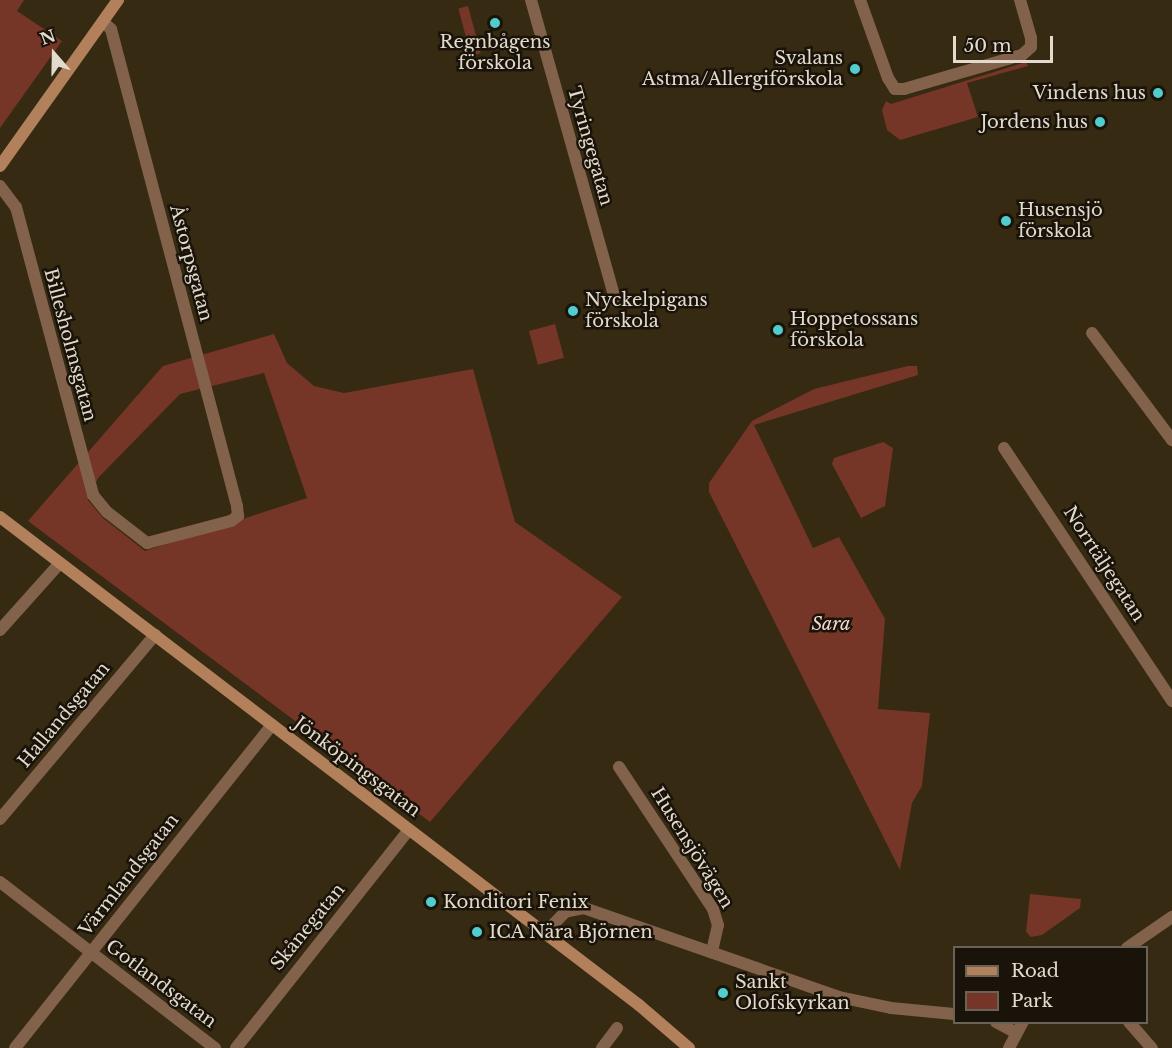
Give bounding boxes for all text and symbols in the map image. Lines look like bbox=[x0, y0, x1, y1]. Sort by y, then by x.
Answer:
marker: Regnbågens förskola bbox=[488, 16, 502, 30]
north arrow bbox=[24, 24, 84, 84]
scale bar bbox=[956, 24, 1056, 62]
text: N bbox=[37, 25, 58, 49]
place label: Regnbågens förskola bbox=[440, 32, 550, 74]
text: 50 m bbox=[964, 35, 1012, 57]
place label: Svalans Astma/Allergiförskola bbox=[642, 48, 843, 90]
marker: Svalans Astma/Allergiförskola bbox=[848, 62, 862, 76]
place label: Vindens hus bbox=[1033, 82, 1146, 104]
street label: Tyringegatan bbox=[563, 84, 617, 208]
marker: Vindens hus bbox=[1151, 86, 1165, 100]
place label: Jordens hus bbox=[980, 111, 1088, 133]
marker: Jordens hus bbox=[1093, 115, 1107, 129]
place label: Husensjö förskola bbox=[1018, 200, 1103, 242]
street label: Åstorpsgatan bbox=[165, 202, 217, 324]
marker: Husensjö förskola bbox=[999, 214, 1013, 228]
street label: Billesholmsgatan bbox=[39, 266, 101, 424]
place label: Nyckelpigans förskola bbox=[585, 290, 708, 332]
marker: Nyckelpigans förskola bbox=[566, 304, 580, 318]
place label: Hoppetossans förskola bbox=[790, 309, 918, 352]
marker: Hoppetossans förskola bbox=[771, 323, 785, 337]
street label: Norrtäljegatan bbox=[1059, 502, 1149, 626]
park label: Sara bbox=[811, 613, 851, 635]
street label: Hallandsgatan bbox=[14, 658, 114, 772]
street label: Jönköpingsgatan bbox=[290, 712, 424, 822]
street label: Husensjövägen bbox=[646, 784, 738, 912]
street label: Värmlandsgatan bbox=[75, 810, 183, 940]
street label: Skånegatan bbox=[266, 879, 350, 975]
place label: Konditori Fenix bbox=[443, 891, 589, 913]
marker: Konditori Fenix bbox=[424, 895, 438, 909]
place label: ICA Nära Björnen bbox=[489, 921, 654, 943]
marker: ICA Nära Björnen bbox=[470, 925, 484, 939]
street label: Gotlandsgatan bbox=[102, 935, 220, 1033]
legend bbox=[953, 946, 1148, 1024]
text: Road bbox=[1011, 960, 1059, 982]
place label: Sankt Olofskyrkan bbox=[735, 972, 850, 1014]
marker: Sankt Olofskyrkan bbox=[716, 986, 730, 1000]
text: Park bbox=[1011, 990, 1053, 1012]

